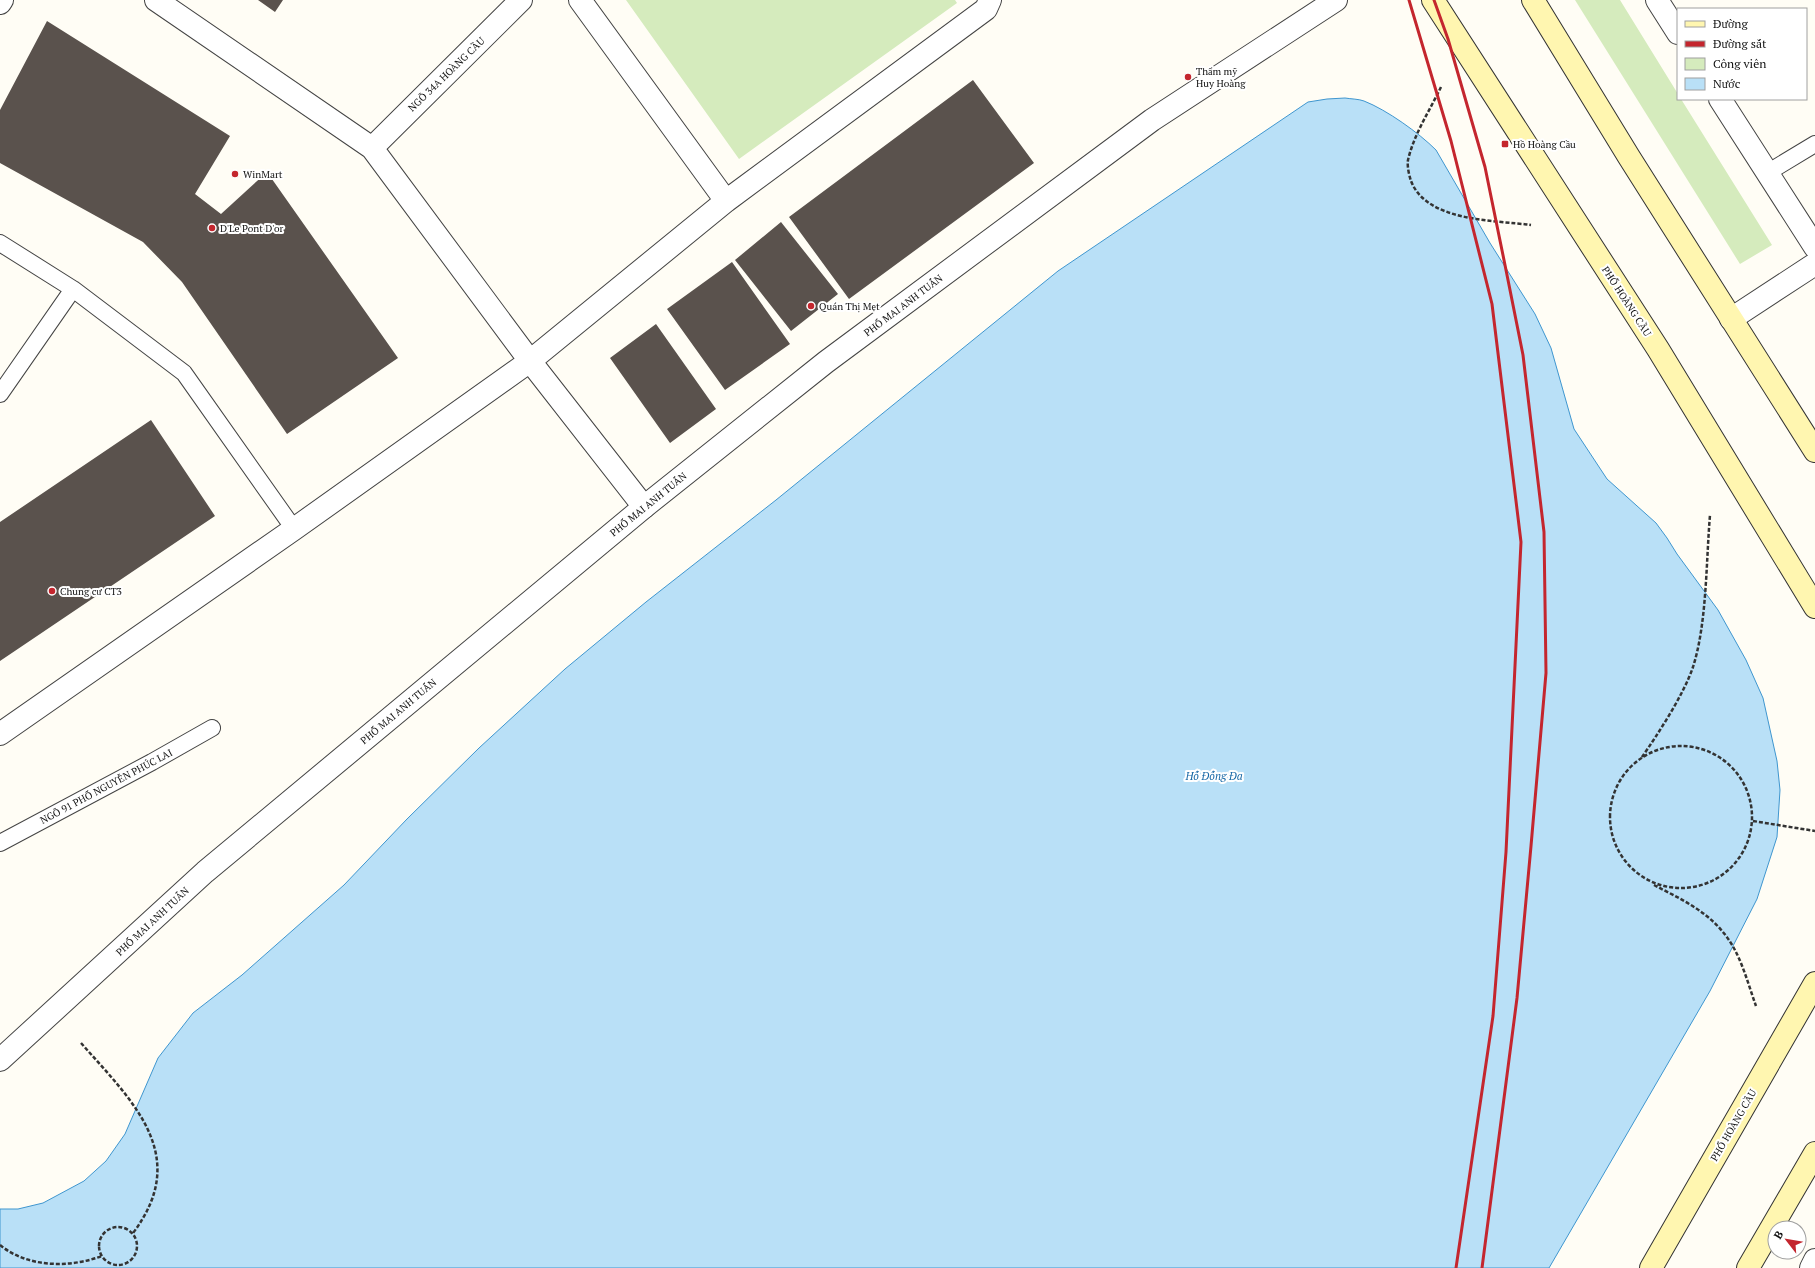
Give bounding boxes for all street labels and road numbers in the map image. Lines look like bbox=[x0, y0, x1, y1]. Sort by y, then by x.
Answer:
street label: NGÕ 34A HOÀNG CẦU bbox=[405, 34, 488, 114]
street label: PHỐ HOÀNG CẦU bbox=[1599, 264, 1654, 339]
street label: PHỐ MAI ANH TUẤN bbox=[861, 271, 946, 339]
street label: PHỐ MAI ANH TUẤN bbox=[607, 469, 690, 539]
street label: PHỐ MAI ANH TUẤN bbox=[358, 675, 440, 747]
street label: NGÕ 91 PHỐ NGUYỄN PHÚC LAI bbox=[38, 746, 175, 827]
street label: PHỐ MAI ANH TUẤN bbox=[113, 884, 192, 959]
street label: PHỐ HOÀNG CẦU bbox=[1708, 1087, 1759, 1164]

